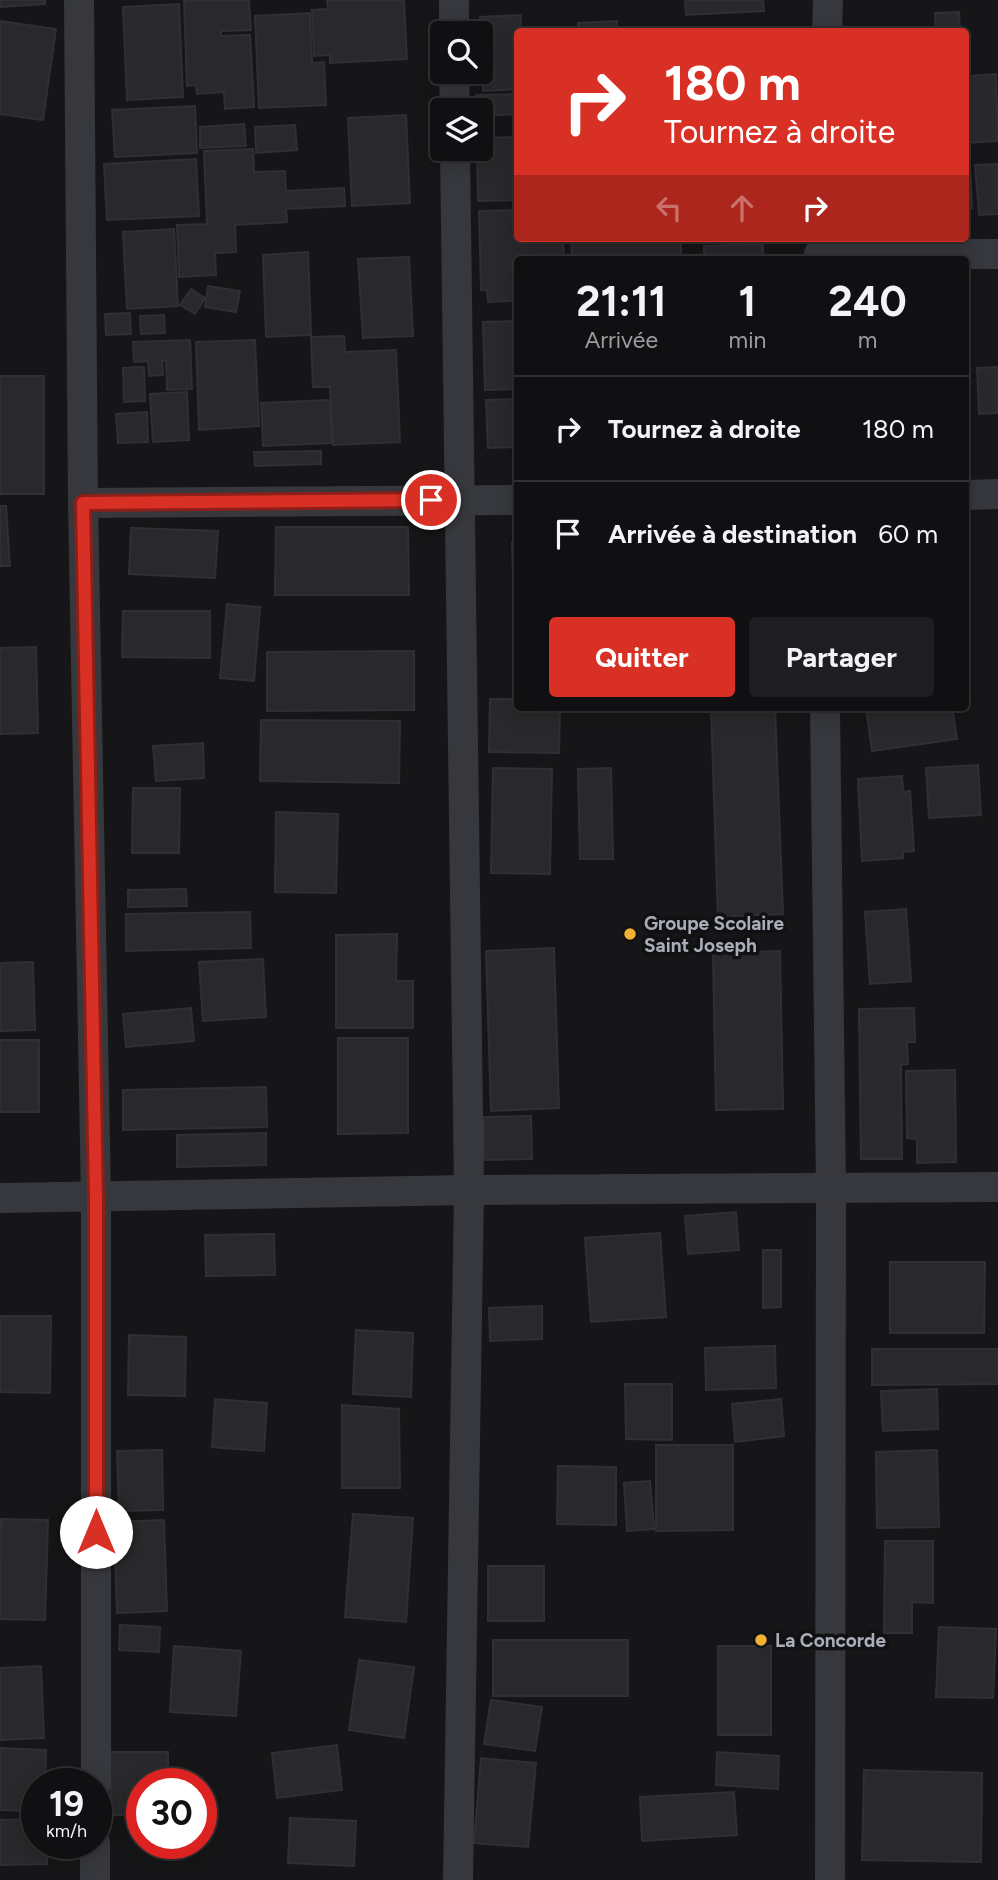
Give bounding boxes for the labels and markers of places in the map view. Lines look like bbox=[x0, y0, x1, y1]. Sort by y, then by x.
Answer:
pin bbox=[401, 470, 461, 530]
place label: Groupe Scolaire Saint Joseph bbox=[644, 912, 785, 957]
marker: Groupe Scolaire Saint Joseph bbox=[622, 926, 638, 942]
place label: La Concorde bbox=[775, 1629, 886, 1652]
marker: La Concorde bbox=[753, 1632, 769, 1648]

